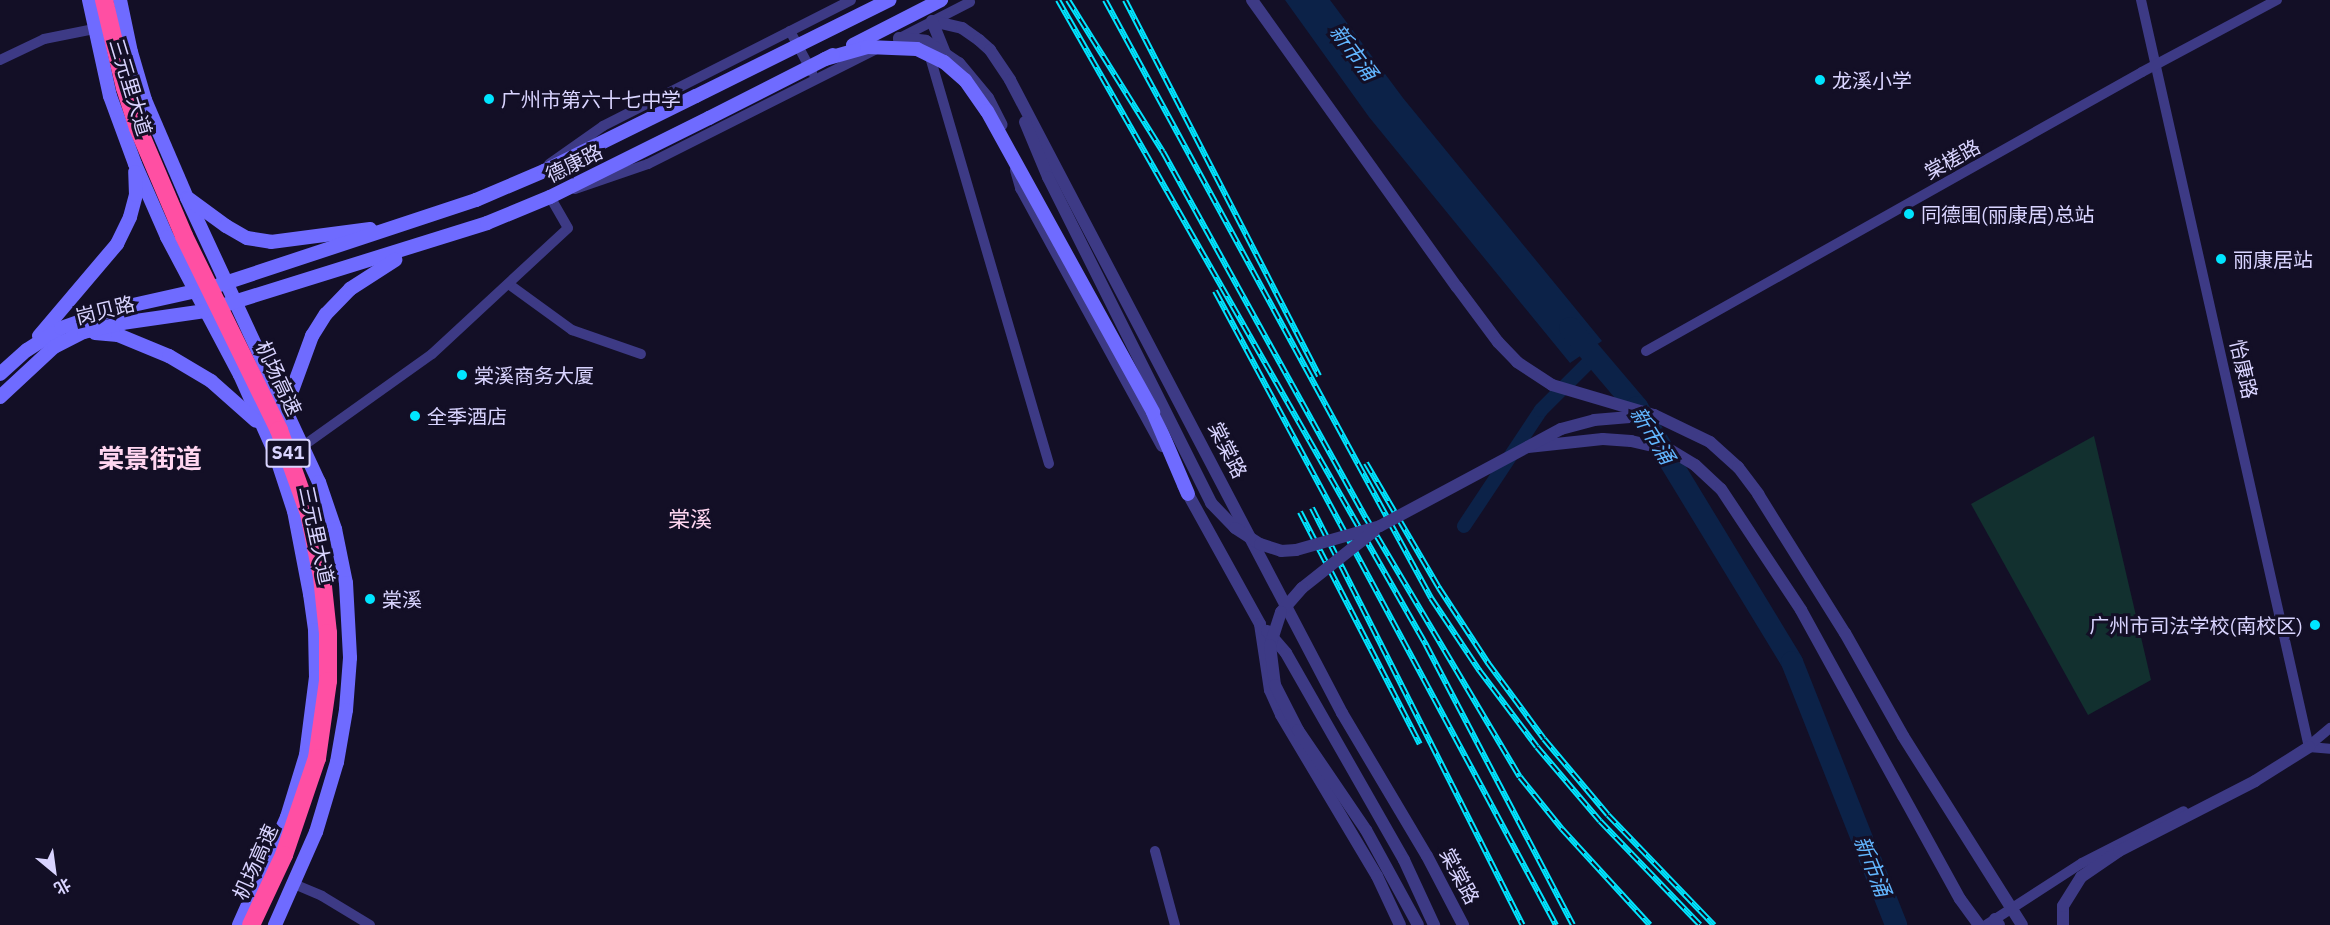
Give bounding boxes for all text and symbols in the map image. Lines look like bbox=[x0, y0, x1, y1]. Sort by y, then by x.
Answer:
water label: 新市涌 bbox=[1325, 19, 1383, 85]
street label: 三元里大道 bbox=[105, 36, 157, 138]
place label: 龙溪小学 bbox=[1832, 68, 1912, 92]
marker: 龙溪小学 bbox=[1813, 73, 1827, 87]
place label: 广州市第六十七中学 bbox=[501, 87, 681, 111]
marker: 广州市第六十七中学 bbox=[482, 92, 496, 106]
street label: 棠槎路 bbox=[1920, 134, 1984, 184]
street label: 德康路 bbox=[542, 139, 606, 187]
place label: 同德围(丽康居)总站 bbox=[1921, 202, 2094, 226]
marker: 同德围(丽康居)总站 bbox=[1902, 207, 1916, 221]
place label: 丽康居站 bbox=[2233, 247, 2313, 271]
marker: 丽康居站 bbox=[2214, 252, 2228, 266]
street label: 岗贝路 bbox=[73, 291, 137, 329]
street label: 机场高速 bbox=[251, 337, 307, 419]
street label: 怡康路 bbox=[2226, 337, 2262, 401]
place label: 棠溪商务大厦 bbox=[474, 363, 594, 387]
marker: 棠溪商务大厦 bbox=[455, 368, 469, 382]
water label: 新市涌 bbox=[1626, 402, 1680, 468]
place label: 全季酒店 bbox=[427, 404, 507, 428]
marker: 全季酒店 bbox=[408, 409, 422, 423]
street label: 棠棠路 bbox=[1204, 418, 1252, 482]
road number: S41 bbox=[266, 438, 310, 468]
district label: 棠景街道 bbox=[98, 443, 202, 475]
street label: 三元里大道 bbox=[295, 484, 339, 586]
district label: 棠溪 bbox=[668, 506, 712, 532]
place label: 棠溪 bbox=[382, 587, 422, 611]
marker: 棠溪 bbox=[363, 592, 377, 606]
place label: 广州市司法学校(南校区) bbox=[2090, 613, 2303, 637]
marker: 广州市司法学校(南校区) bbox=[2308, 618, 2322, 632]
street label: 机场高速 bbox=[228, 821, 282, 903]
water label: 新市涌 bbox=[1850, 832, 1896, 900]
north arrow bbox=[24, 841, 84, 901]
street label: 棠棠路 bbox=[1435, 844, 1485, 908]
text: 北 bbox=[51, 874, 75, 899]

